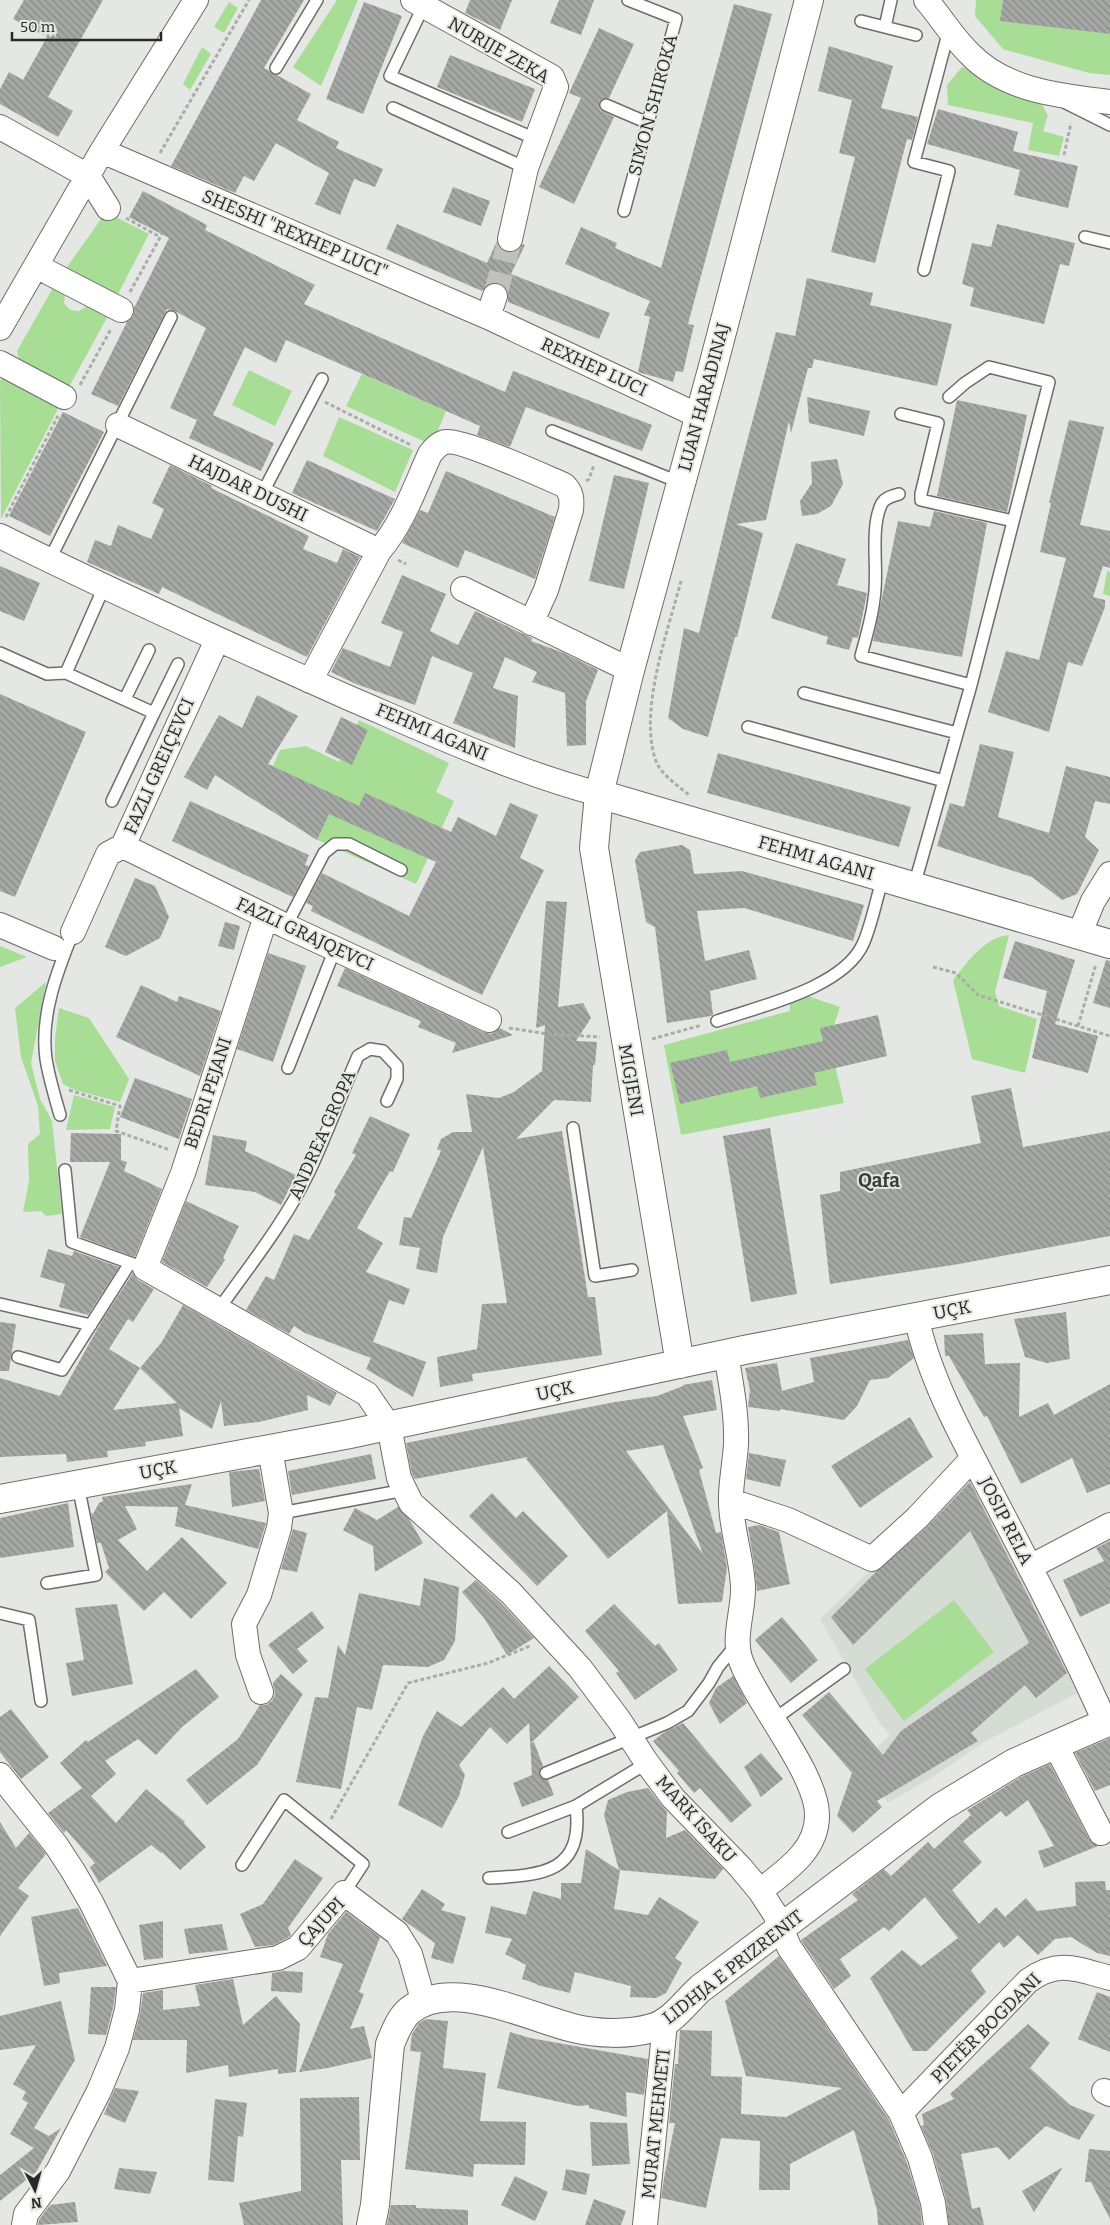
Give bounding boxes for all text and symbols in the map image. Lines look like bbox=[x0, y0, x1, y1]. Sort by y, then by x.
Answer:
scale bar bbox=[12, 10, 161, 42]
street label: NURIJE ZEKA bbox=[444, 12, 554, 88]
text: 50 m bbox=[20, 18, 56, 36]
street label: SIMON SHIROKA bbox=[624, 32, 683, 178]
street label: SHESHI "REXHEP LUCI" bbox=[199, 185, 391, 283]
street label: LUAN HARADINAJ bbox=[674, 320, 734, 474]
street label: REXHEP LUCI bbox=[537, 333, 651, 401]
street label: HAJDAR DUSHI bbox=[185, 450, 311, 526]
street label: FAZLI GREIÇEVCI bbox=[119, 695, 199, 837]
street label: FEHMI AGANI bbox=[373, 699, 491, 765]
street label: FEHMI AGANI bbox=[756, 831, 876, 885]
street label: FAZLI GRAJQEVCI bbox=[233, 892, 377, 976]
street label: BEDRI PEJANI bbox=[180, 1034, 236, 1152]
street label: MIGJENI bbox=[614, 1042, 648, 1118]
street label: ANDREA GROPA bbox=[284, 1067, 360, 1203]
district label: Qafa bbox=[858, 1169, 900, 1192]
street label: UÇK bbox=[931, 1296, 973, 1324]
street label: UÇK bbox=[534, 1376, 576, 1406]
street label: UÇK bbox=[137, 1456, 179, 1484]
street label: JOSIP RELA bbox=[974, 1472, 1038, 1569]
street label: MARK ISAKU bbox=[651, 1771, 741, 1867]
street label: ÇAJUPI bbox=[293, 1893, 349, 1951]
street label: LIDHJA E PRIZRENIT bbox=[658, 1905, 808, 2029]
street label: PJETËR BOGDANI bbox=[926, 1968, 1046, 2088]
street label: MURAT MEHMETI bbox=[637, 2048, 675, 2200]
north arrow bbox=[10, 2165, 60, 2215]
text: N bbox=[30, 2193, 43, 2211]

